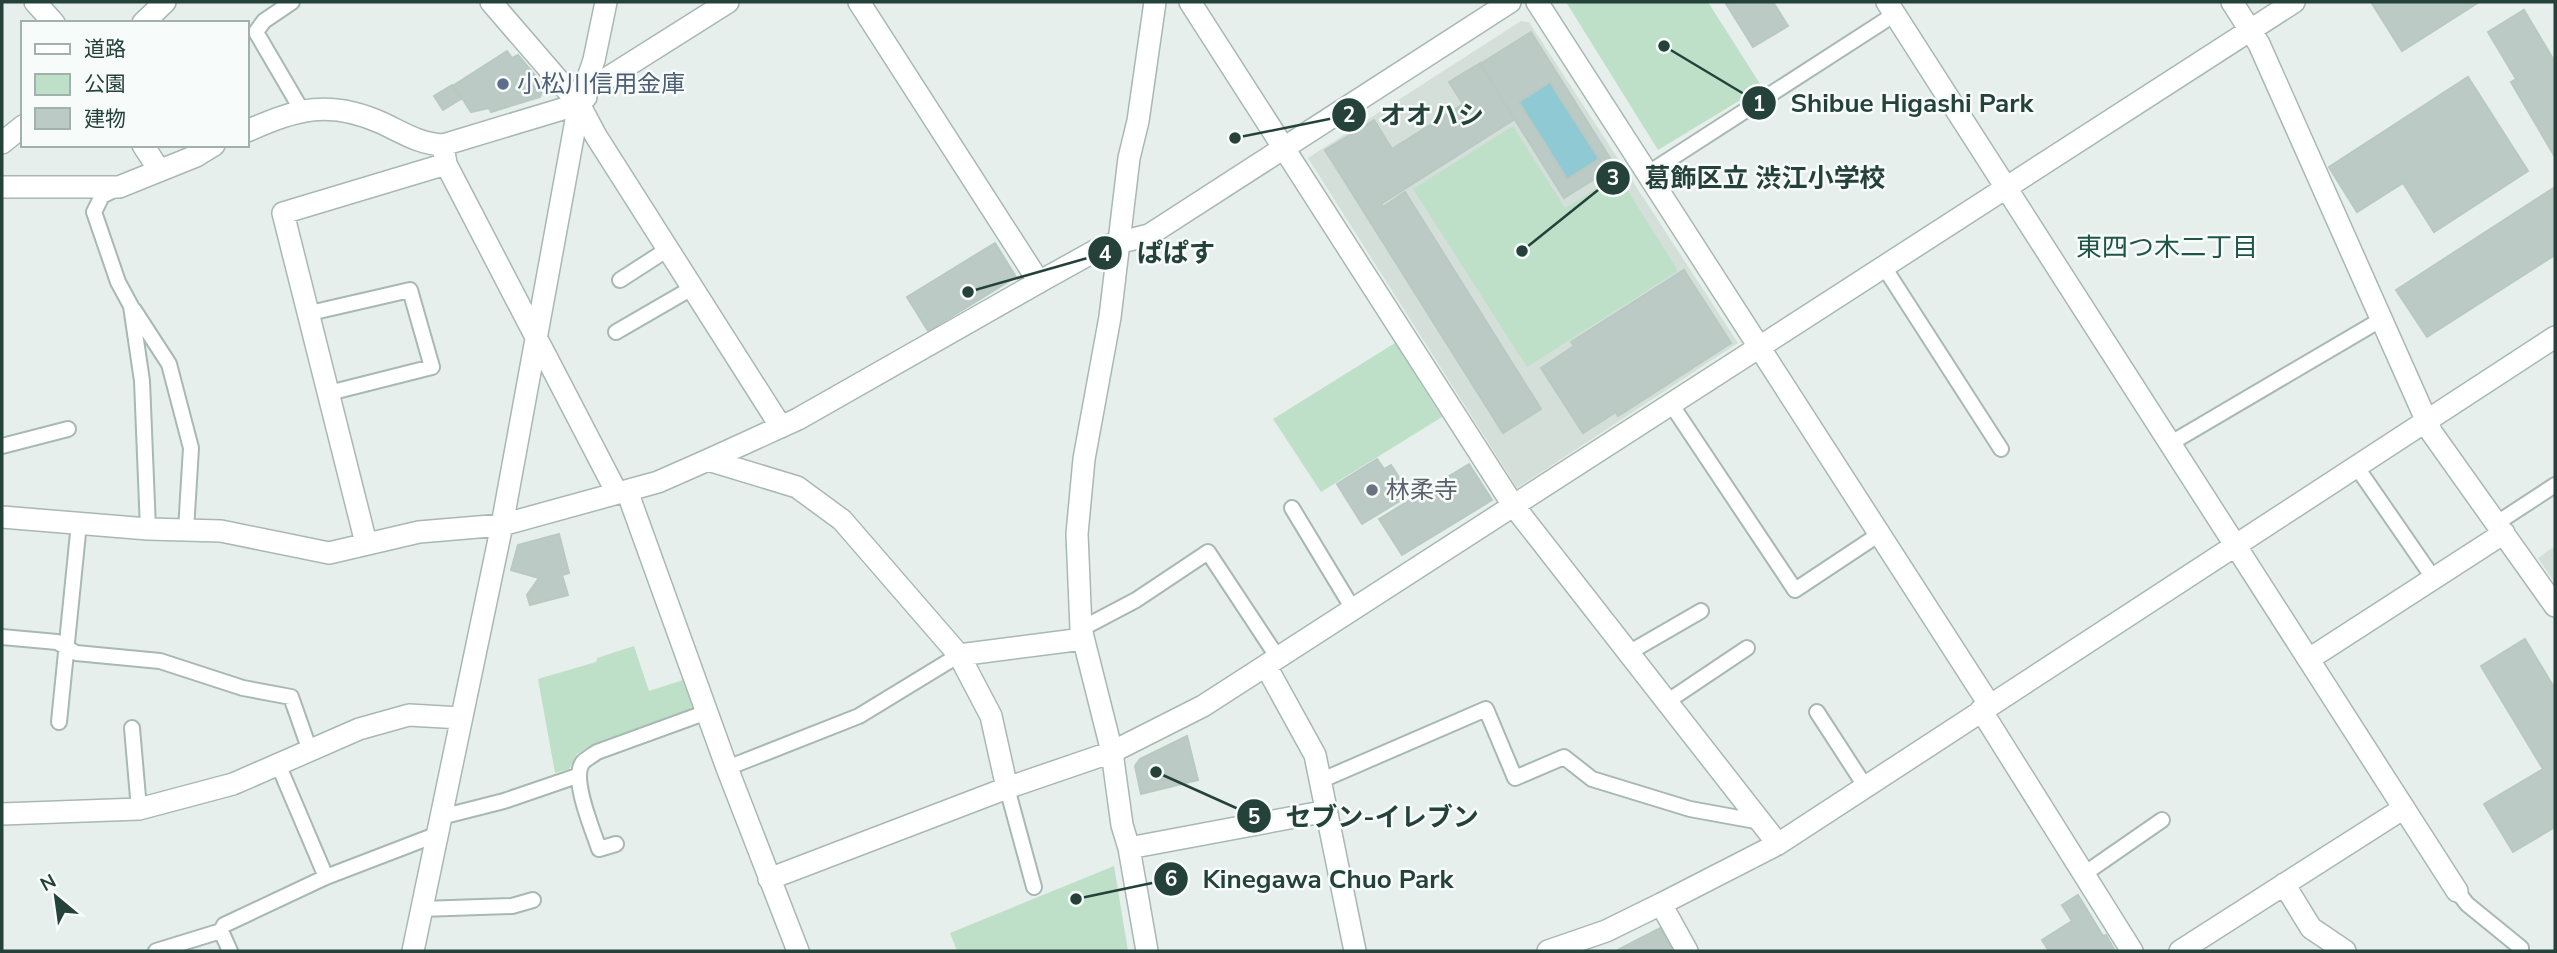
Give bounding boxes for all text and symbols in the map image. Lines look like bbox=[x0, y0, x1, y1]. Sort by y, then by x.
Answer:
legend bbox=[21, 21, 248, 147]
text: 道路 bbox=[84, 35, 126, 63]
place label: 小松川信用金庫 bbox=[517, 68, 685, 100]
text: 公園 bbox=[84, 70, 126, 98]
marker: 小松川信用金庫 bbox=[495, 76, 511, 92]
callout: Shibue Higashi Park bbox=[1741, 80, 2047, 127]
text: Shibue Higashi Park bbox=[1791, 86, 2035, 121]
text: 1 bbox=[1753, 90, 1765, 118]
callout: オオハシ bbox=[1331, 91, 1498, 138]
text: オオハシ bbox=[1380, 98, 1484, 133]
text: 2 bbox=[1343, 101, 1355, 129]
text: 建物 bbox=[84, 105, 126, 133]
callout: 葛飾区立 渋江小学校 bbox=[1595, 155, 1899, 202]
text: 葛飾区立 渋江小学校 bbox=[1644, 161, 1886, 196]
text: 3 bbox=[1607, 164, 1619, 192]
callout: ぱぱす bbox=[1088, 230, 1229, 277]
district label: 東四つ木二丁目 bbox=[2076, 230, 2258, 265]
text: ぱぱす bbox=[1137, 236, 1215, 271]
text: 4 bbox=[1099, 240, 1112, 268]
place label: 林柔寺 bbox=[1386, 474, 1458, 506]
marker: 林柔寺 bbox=[1364, 482, 1380, 498]
callout: セブン-イレブン bbox=[1236, 793, 1492, 840]
text: セブン-イレブン bbox=[1285, 800, 1479, 835]
text: 5 bbox=[1248, 803, 1260, 831]
callout: Kinegawa Chuo Park bbox=[1153, 855, 1467, 902]
north arrow bbox=[21, 862, 91, 932]
text: Kinegawa Chuo Park bbox=[1203, 862, 1454, 897]
text: 6 bbox=[1165, 865, 1177, 893]
text: N bbox=[36, 868, 61, 898]

